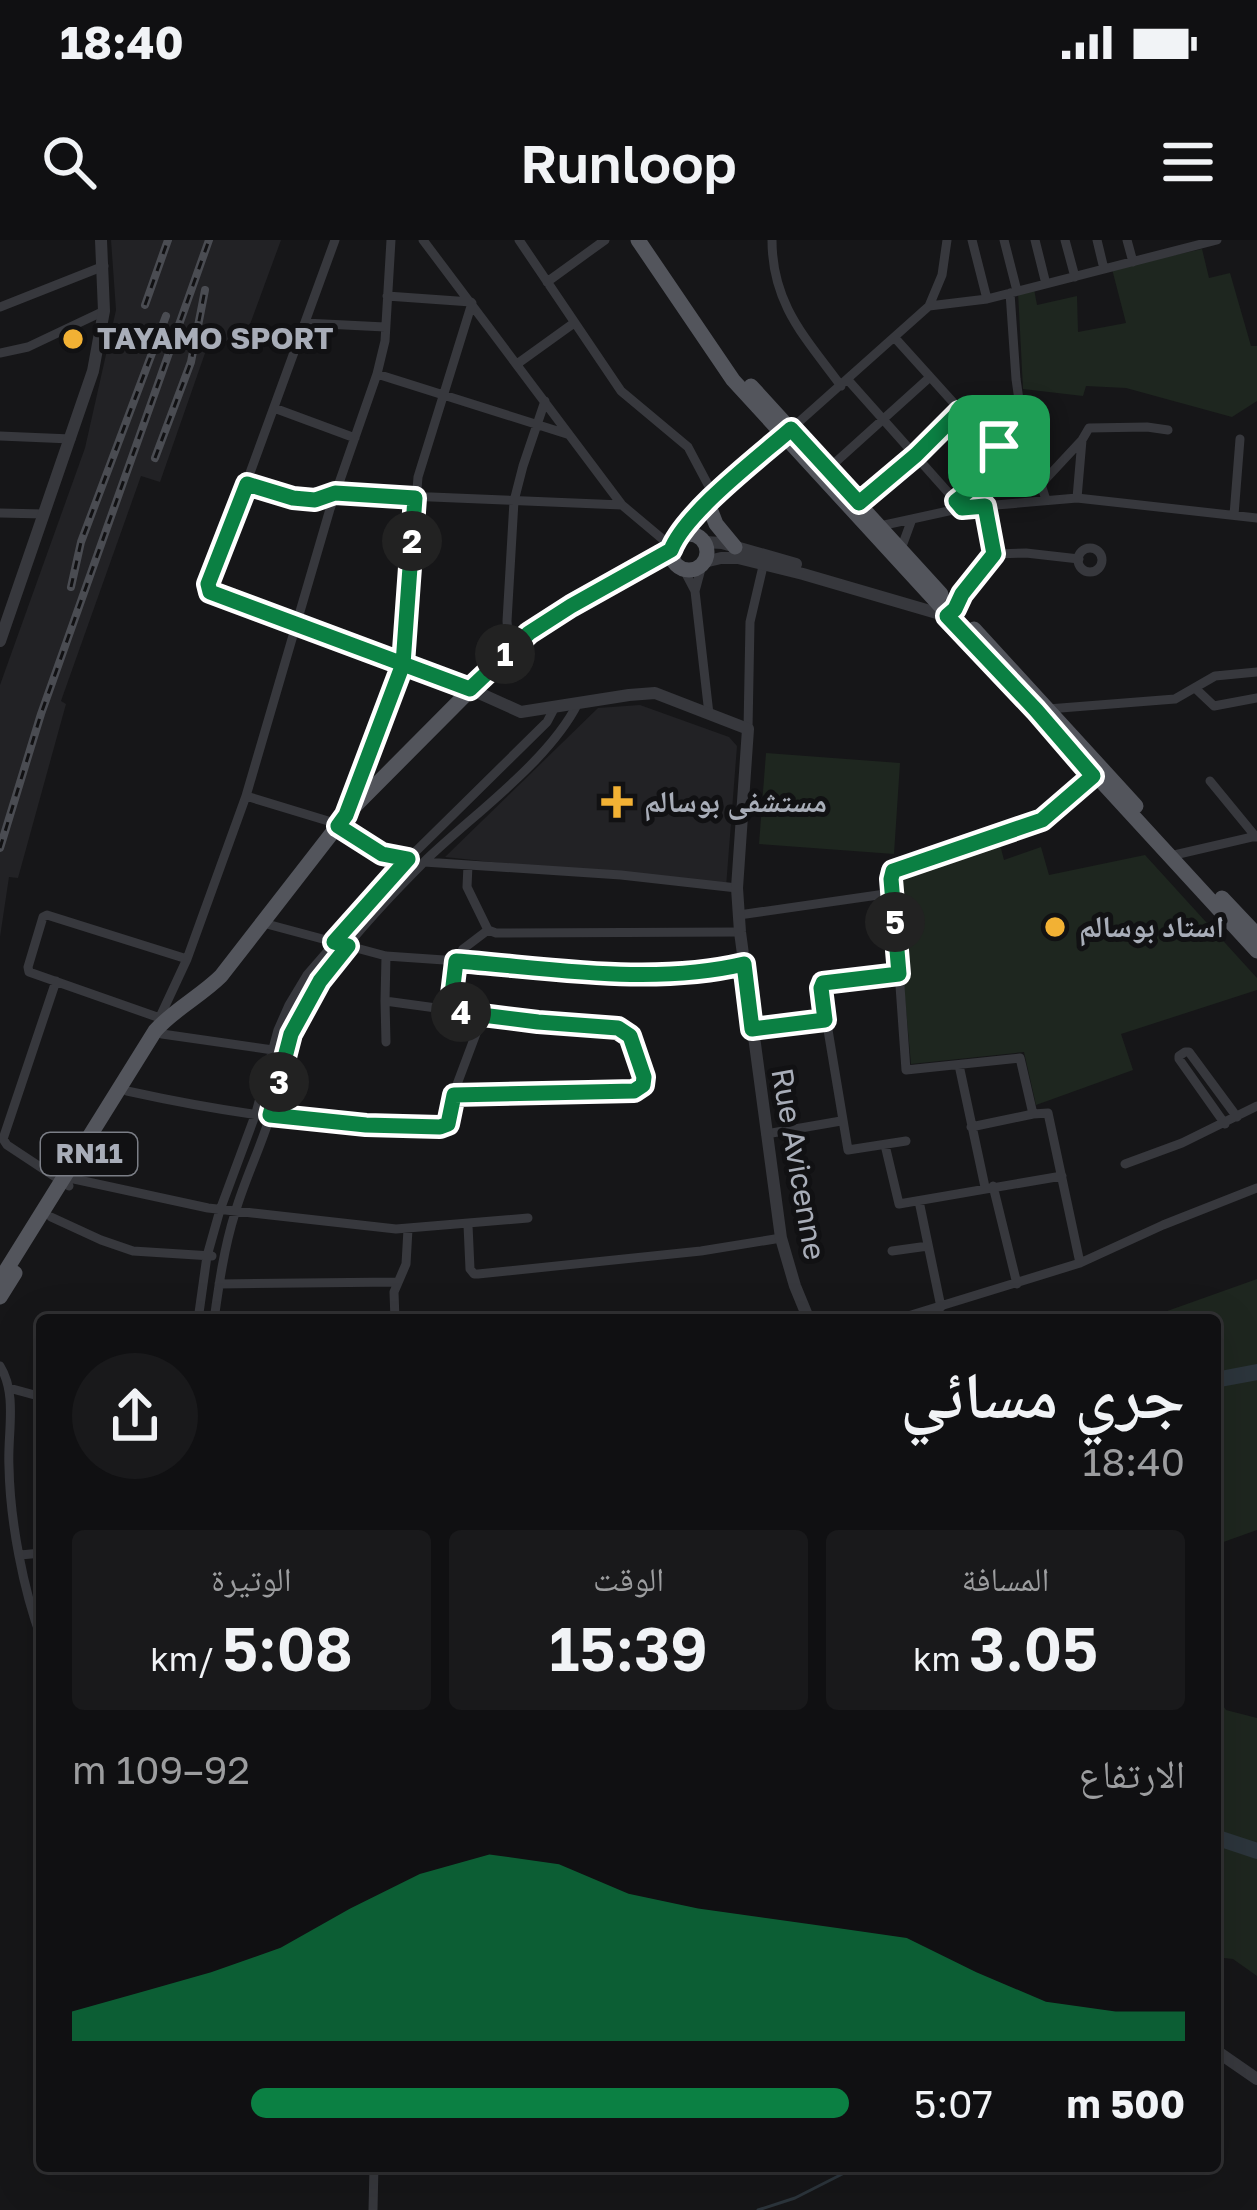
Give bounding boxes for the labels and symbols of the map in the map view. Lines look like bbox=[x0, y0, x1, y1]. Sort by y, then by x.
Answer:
place label: TAYAMO SPORT bbox=[97, 320, 334, 356]
marker: TAYAMO SPORT bbox=[60, 326, 86, 352]
pin bbox=[948, 395, 1050, 497]
pin: 2 bbox=[382, 511, 442, 571]
pin: 1 bbox=[475, 624, 535, 684]
place label: مستشفى بوسالم bbox=[644, 783, 827, 822]
marker: مستشفى بوسالم bbox=[601, 786, 633, 818]
pin: 5 bbox=[865, 892, 925, 952]
place label: استاد بوسالم bbox=[1079, 908, 1224, 947]
marker: استاد بوسالم bbox=[1042, 914, 1068, 940]
pin: 4 bbox=[431, 982, 491, 1042]
pin: 3 bbox=[249, 1052, 309, 1112]
street label: Rue Avicenne bbox=[764, 1065, 834, 1263]
road number: RN11 bbox=[41, 1133, 137, 1175]

